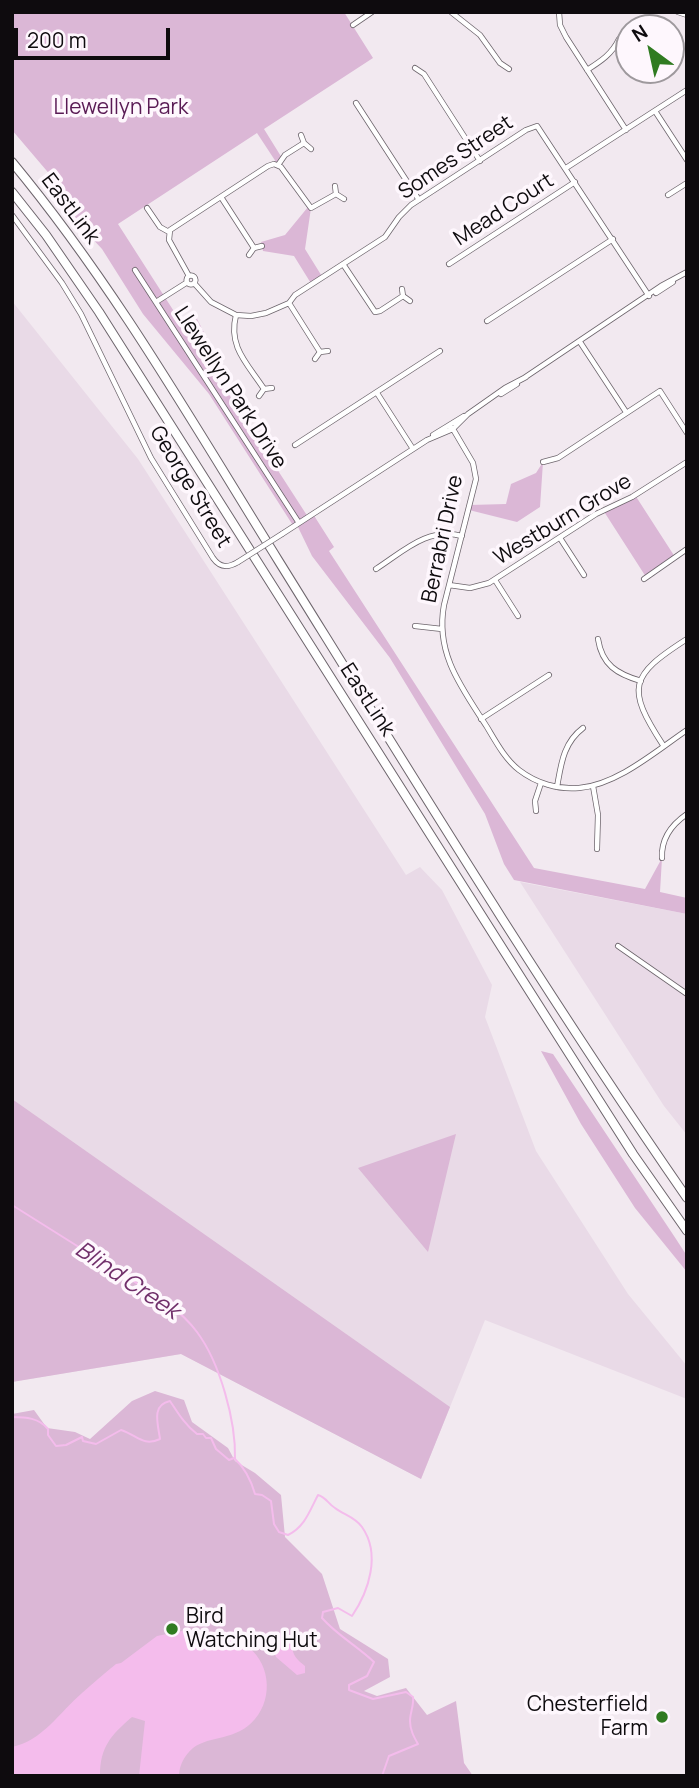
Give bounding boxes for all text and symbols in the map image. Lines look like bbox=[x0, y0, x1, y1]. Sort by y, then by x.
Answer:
scale bar bbox=[18, 14, 173, 58]
north arrow bbox=[615, 14, 685, 84]
text: N bbox=[627, 18, 652, 48]
text: 200 m bbox=[27, 26, 87, 54]
park label: Llewellyn Park bbox=[54, 95, 188, 121]
street label: Somes Street bbox=[394, 111, 518, 205]
street label: Mead Court bbox=[449, 168, 559, 252]
street label: EastLink bbox=[35, 169, 105, 249]
street label: Llewellyn Park Drive bbox=[168, 302, 292, 474]
street label: George Street bbox=[144, 422, 236, 552]
street label: Westburn Grove bbox=[490, 469, 636, 571]
street label: Berrabri Drive bbox=[417, 473, 469, 605]
street label: EastLink bbox=[334, 659, 400, 741]
water label: Blind Creek bbox=[70, 1236, 184, 1326]
place label: Bird Watching Hut bbox=[186, 1604, 318, 1654]
marker: Bird Watching Hut bbox=[164, 1621, 180, 1637]
place label: Chesterfield Farm bbox=[527, 1692, 648, 1742]
marker: Chesterfield Farm bbox=[654, 1709, 670, 1725]

